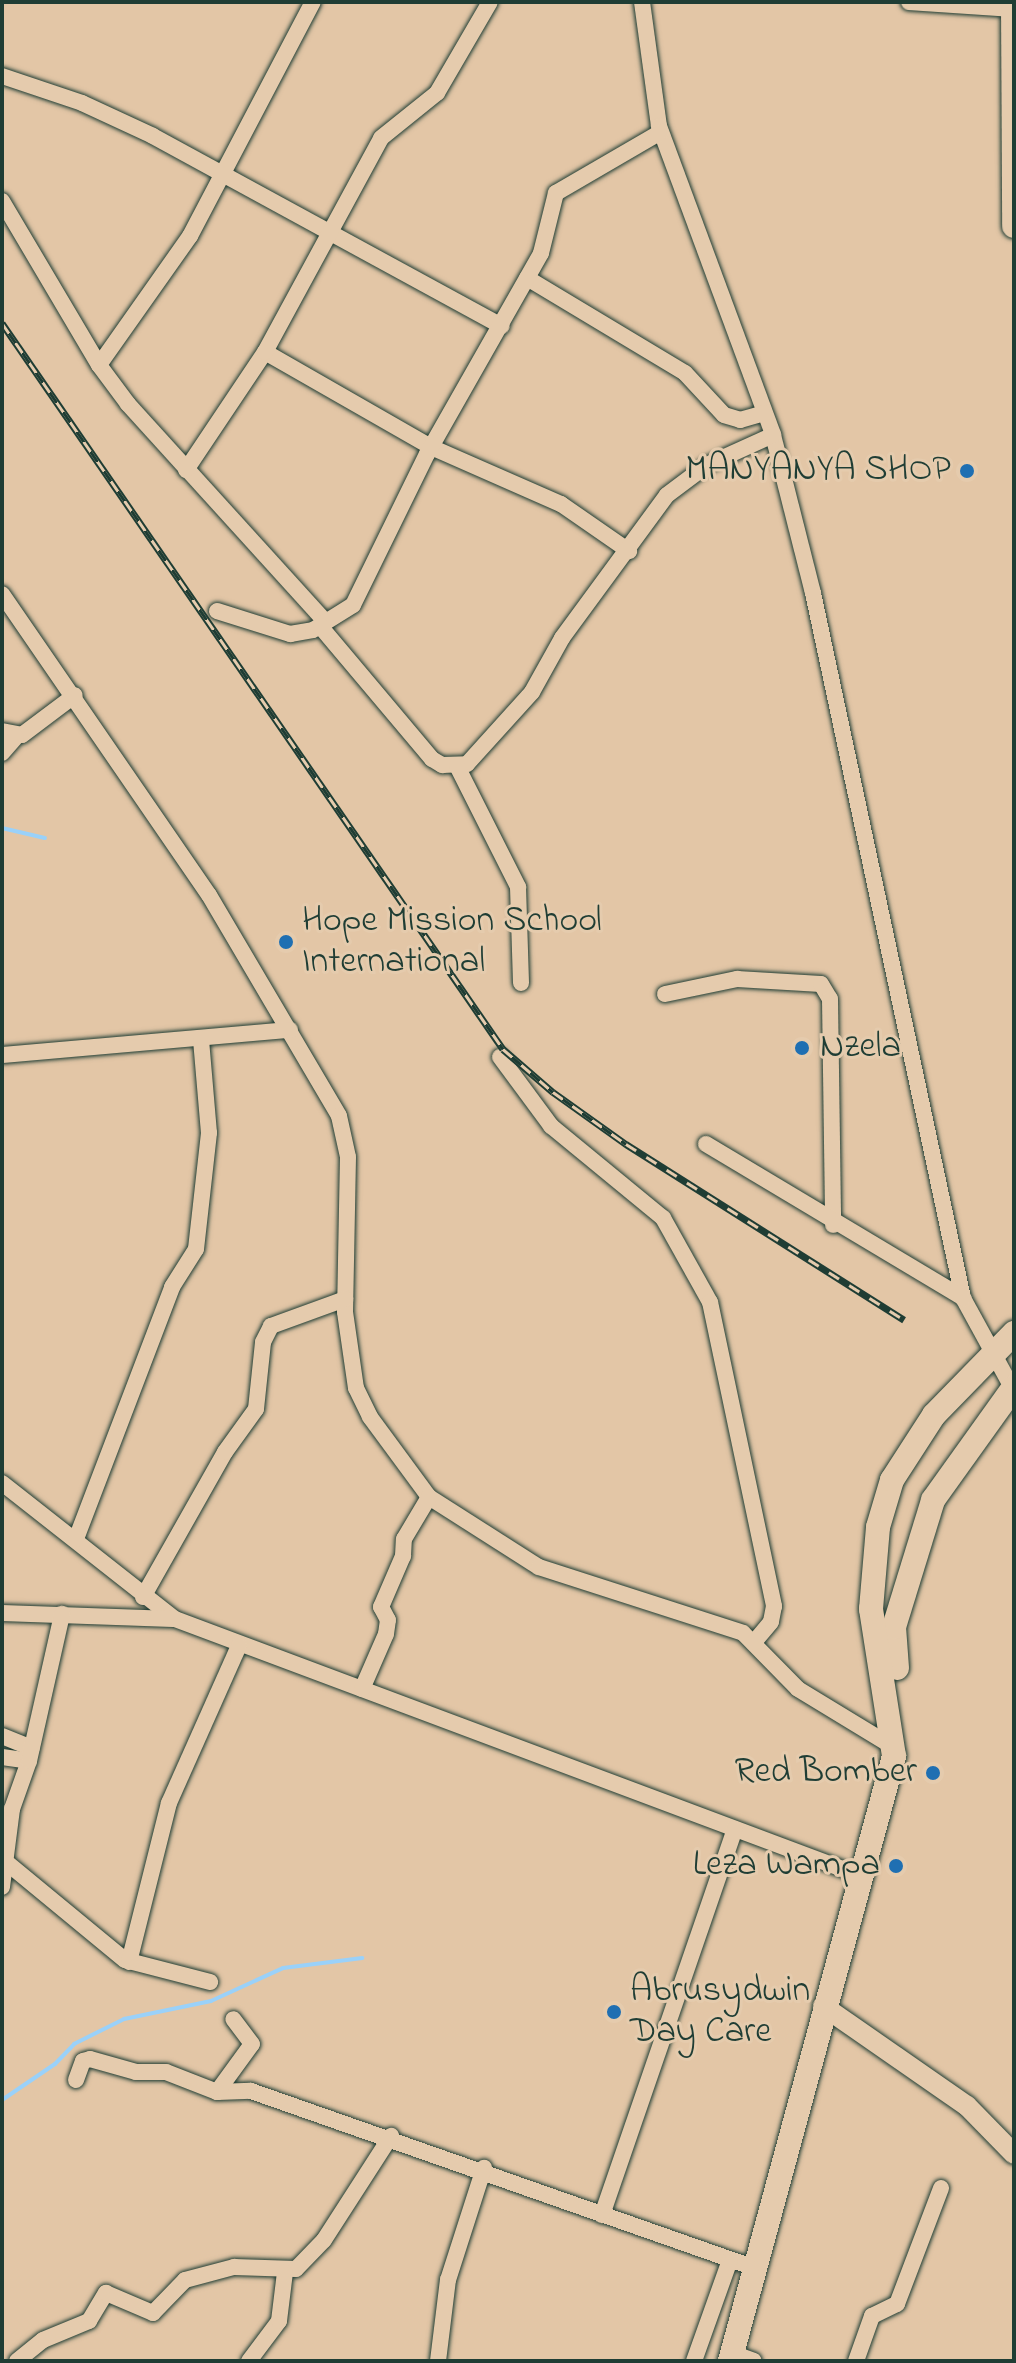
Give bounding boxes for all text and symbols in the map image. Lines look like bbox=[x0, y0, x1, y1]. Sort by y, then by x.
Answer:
place label: MANYANYA SHOP bbox=[686, 449, 951, 493]
marker: MANYANYA SHOP bbox=[958, 462, 976, 480]
place label: Hope Mission School International bbox=[302, 899, 602, 984]
marker: Hope Mission School International bbox=[277, 933, 295, 951]
place label: Nzela bbox=[820, 1026, 901, 1070]
marker: Nzela bbox=[791, 1037, 813, 1059]
place label: Red Bomber bbox=[735, 1751, 917, 1795]
marker: Red Bomber bbox=[924, 1764, 942, 1782]
place label: Leza Wampa bbox=[693, 1844, 880, 1888]
marker: Leza Wampa bbox=[887, 1857, 905, 1875]
place label: Abrusydwin Day Care bbox=[630, 1969, 810, 2054]
marker: Abrusydwin Day Care bbox=[605, 2003, 623, 2021]

